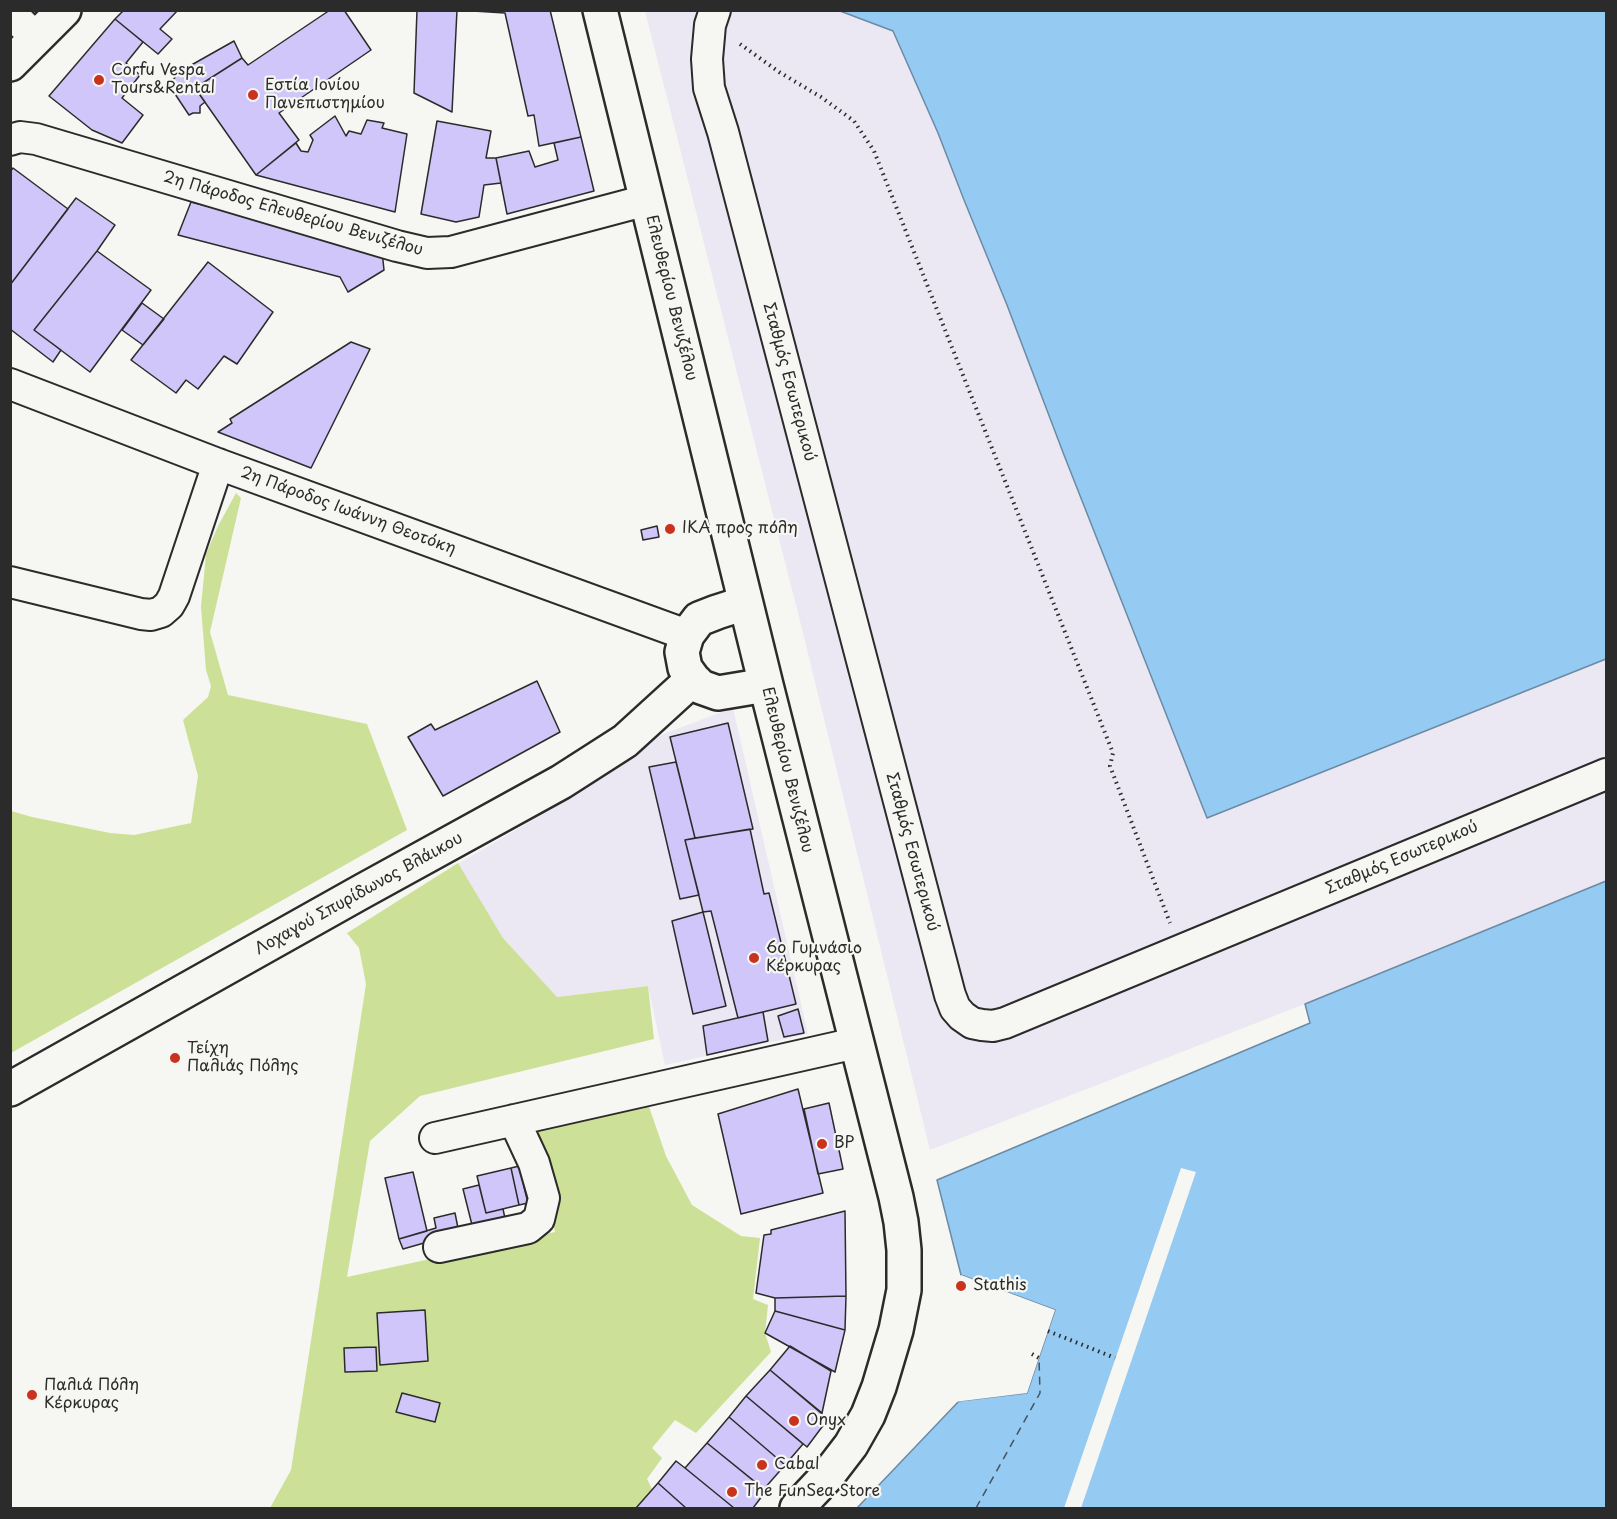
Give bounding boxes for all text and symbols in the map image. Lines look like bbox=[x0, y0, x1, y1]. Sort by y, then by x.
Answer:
place label: Corfu Vespa Tours&Rental bbox=[111, 61, 215, 99]
marker: Corfu Vespa Tours&Rental bbox=[92, 73, 106, 87]
place label: Εστία Ιονίου Πανεπιστημίου bbox=[265, 76, 385, 114]
marker: Εστία Ιονίου Πανεπιστημίου bbox=[246, 88, 260, 102]
street label: 2η Πάροδος Ελευθερίου Βενιζέλου bbox=[161, 168, 425, 260]
street label: Ελευθερίου Βενιζέλου bbox=[641, 213, 701, 383]
street label: Σταθμός Εσωτερικού bbox=[759, 301, 819, 463]
street label: 2η Πάροδος Ιωάννη Θεοτόκη bbox=[238, 463, 458, 559]
place label: ΙΚΑ προς πόλη bbox=[682, 519, 798, 539]
marker: ΙΚΑ προς πόλη bbox=[663, 522, 677, 536]
street label: Ελευθερίου Βενιζέλου bbox=[757, 685, 817, 855]
street label: Σταθμός Εσωτερικού bbox=[882, 771, 942, 933]
street label: Σταθμός Εσωτερικού bbox=[1323, 817, 1481, 899]
street label: Λοχαγού Σπυρίδωνος Βλάικου bbox=[252, 829, 466, 959]
place label: 6ο Γυμνάσιο Κέρκυρας bbox=[766, 939, 862, 977]
marker: 6ο Γυμνάσιο Κέρκυρας bbox=[747, 951, 761, 965]
place label: Τείχη Παλιάς Πόλης bbox=[187, 1039, 299, 1077]
marker: Τείχη Παλιάς Πόλης bbox=[168, 1051, 182, 1065]
place label: BP bbox=[834, 1134, 854, 1154]
marker: BP bbox=[815, 1137, 829, 1151]
place label: Stathis bbox=[973, 1276, 1027, 1296]
marker: Stathis bbox=[954, 1279, 968, 1293]
place label: Παλιά Πόλη Κέρκυρας bbox=[44, 1376, 139, 1414]
marker: Παλιά Πόλη Κέρκυρας bbox=[25, 1388, 39, 1402]
place label: Onyx bbox=[806, 1411, 846, 1431]
marker: Onyx bbox=[787, 1414, 801, 1428]
place label: Cabal bbox=[774, 1455, 819, 1475]
marker: Cabal bbox=[755, 1458, 769, 1472]
place label: The FunSea Store bbox=[744, 1482, 880, 1502]
marker: The FunSea Store bbox=[725, 1485, 739, 1499]

